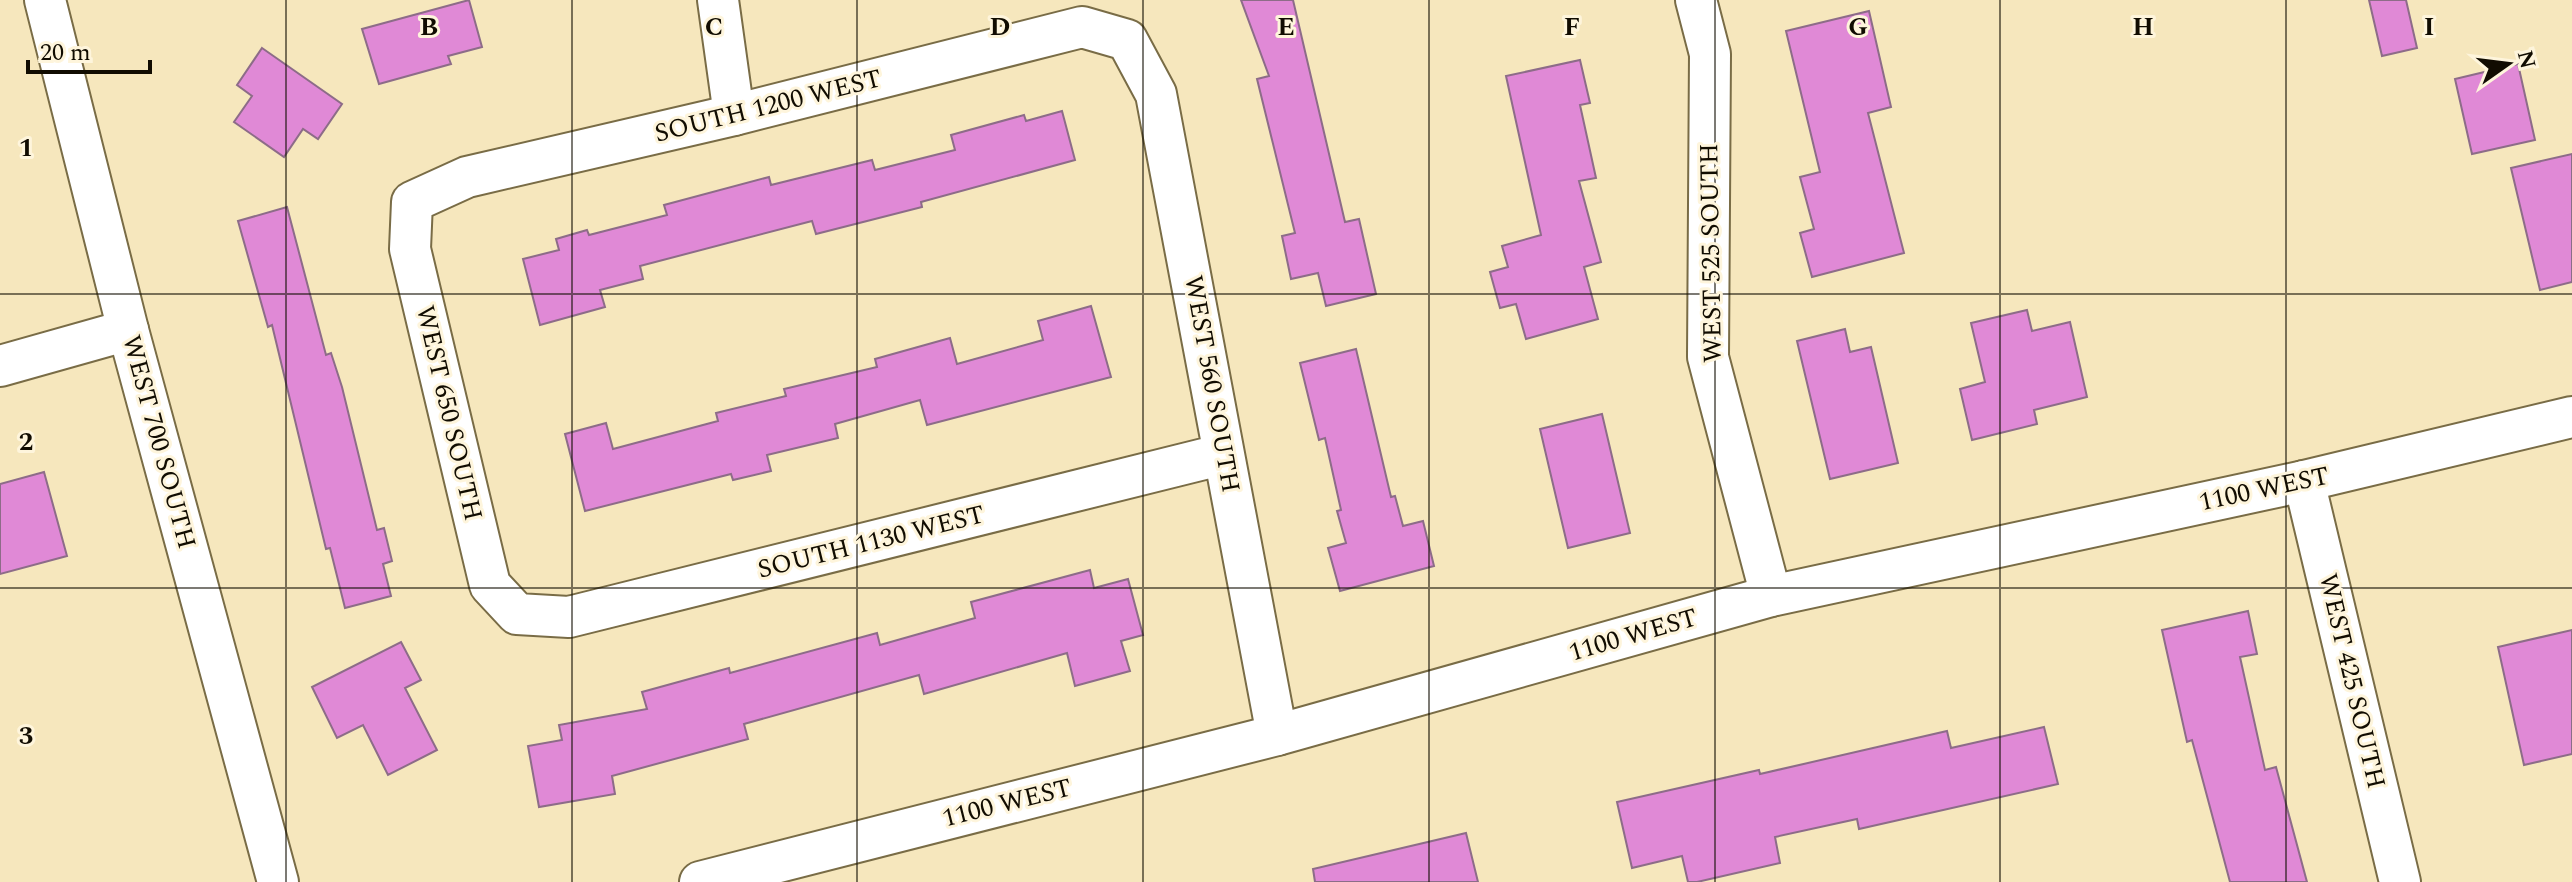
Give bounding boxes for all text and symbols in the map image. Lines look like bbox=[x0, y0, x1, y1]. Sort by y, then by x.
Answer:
text: B bbox=[420, 7, 438, 47]
text: C bbox=[705, 7, 723, 47]
text: D bbox=[990, 7, 1010, 47]
text: E bbox=[1277, 7, 1295, 47]
text: F bbox=[1564, 7, 1580, 47]
text: G bbox=[1848, 7, 1868, 47]
text: H bbox=[2132, 7, 2154, 47]
text: I bbox=[2424, 7, 2434, 47]
scale bar bbox=[28, 24, 150, 74]
north arrow bbox=[2468, 24, 2548, 104]
text: 20 m bbox=[40, 35, 91, 71]
text: N bbox=[2508, 47, 2544, 72]
street label: SOUTH 1200 WEST bbox=[650, 58, 886, 154]
text: 1 bbox=[19, 128, 33, 168]
street label: WEST 525 SOUTH bbox=[1689, 143, 1733, 363]
street label: WEST 560 SOUTH bbox=[1173, 272, 1251, 496]
street label: WEST 650 SOUTH bbox=[405, 301, 493, 525]
street label: WEST 700 SOUTH bbox=[111, 331, 207, 553]
text: 2 bbox=[19, 422, 33, 462]
street label: 1100 WEST bbox=[2195, 456, 2333, 522]
street label: SOUTH 1130 WEST bbox=[753, 494, 989, 590]
street label: WEST 425 SOUTH bbox=[2308, 569, 2396, 793]
street label: 1100 WEST bbox=[1564, 598, 1702, 672]
text: 3 bbox=[19, 716, 33, 756]
street label: 1100 WEST bbox=[938, 768, 1076, 838]

